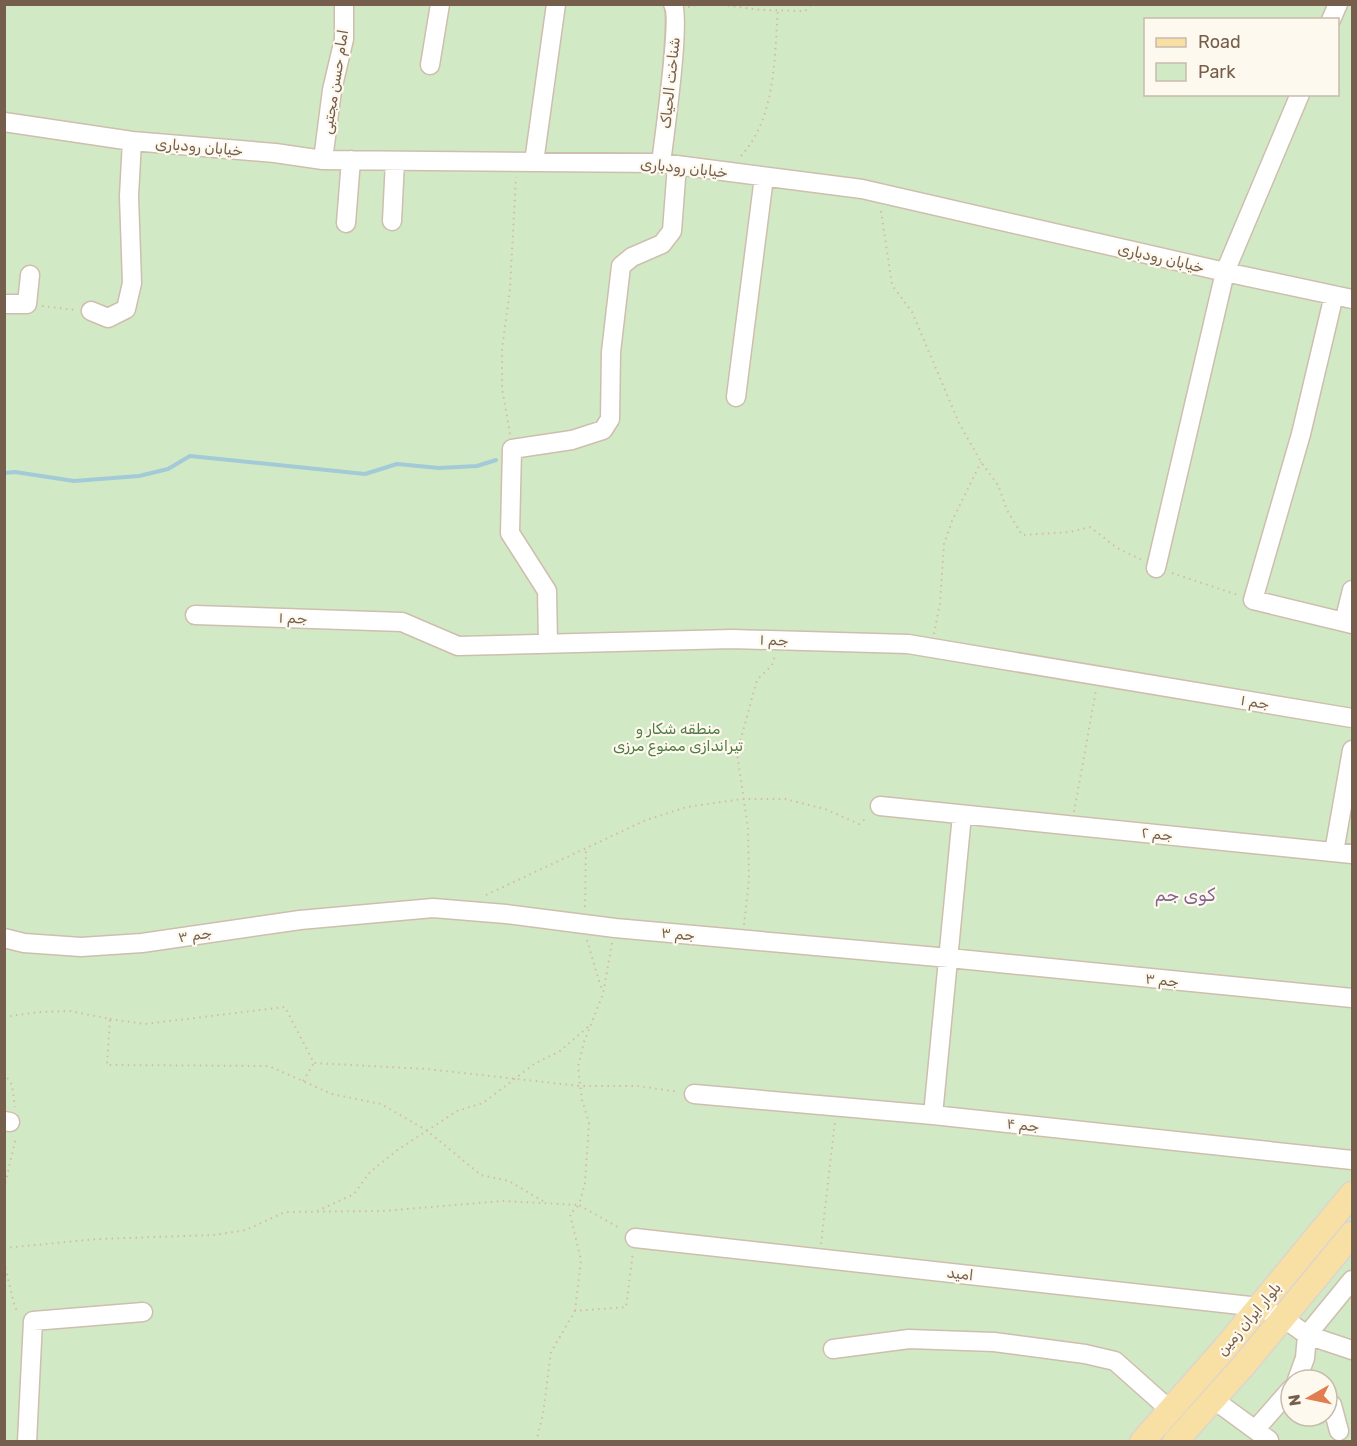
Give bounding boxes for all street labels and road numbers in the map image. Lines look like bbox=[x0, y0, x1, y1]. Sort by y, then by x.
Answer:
street label: امام حسن مجتبی bbox=[318, 28, 353, 136]
street label: شناخت الحیاک bbox=[656, 36, 684, 130]
street label: خیابان رودباری bbox=[154, 134, 244, 161]
street label: خیابان رودباری bbox=[639, 154, 729, 183]
street label: خیابان رودباری bbox=[1116, 239, 1206, 278]
street label: جم ۱ bbox=[278, 609, 308, 628]
street label: جم ۱ bbox=[759, 631, 789, 650]
street label: جم ۱ bbox=[1239, 691, 1271, 714]
street label: جم ۲ bbox=[1140, 823, 1174, 846]
street label: جم ۳ bbox=[177, 923, 213, 948]
street label: جم ۳ bbox=[660, 924, 696, 945]
street label: جم ۳ bbox=[1144, 969, 1180, 992]
street label: جم ۴ bbox=[1006, 1114, 1040, 1137]
street label: امید bbox=[946, 1264, 974, 1284]
street label: بلوار ایران زمین bbox=[1213, 1279, 1285, 1359]

